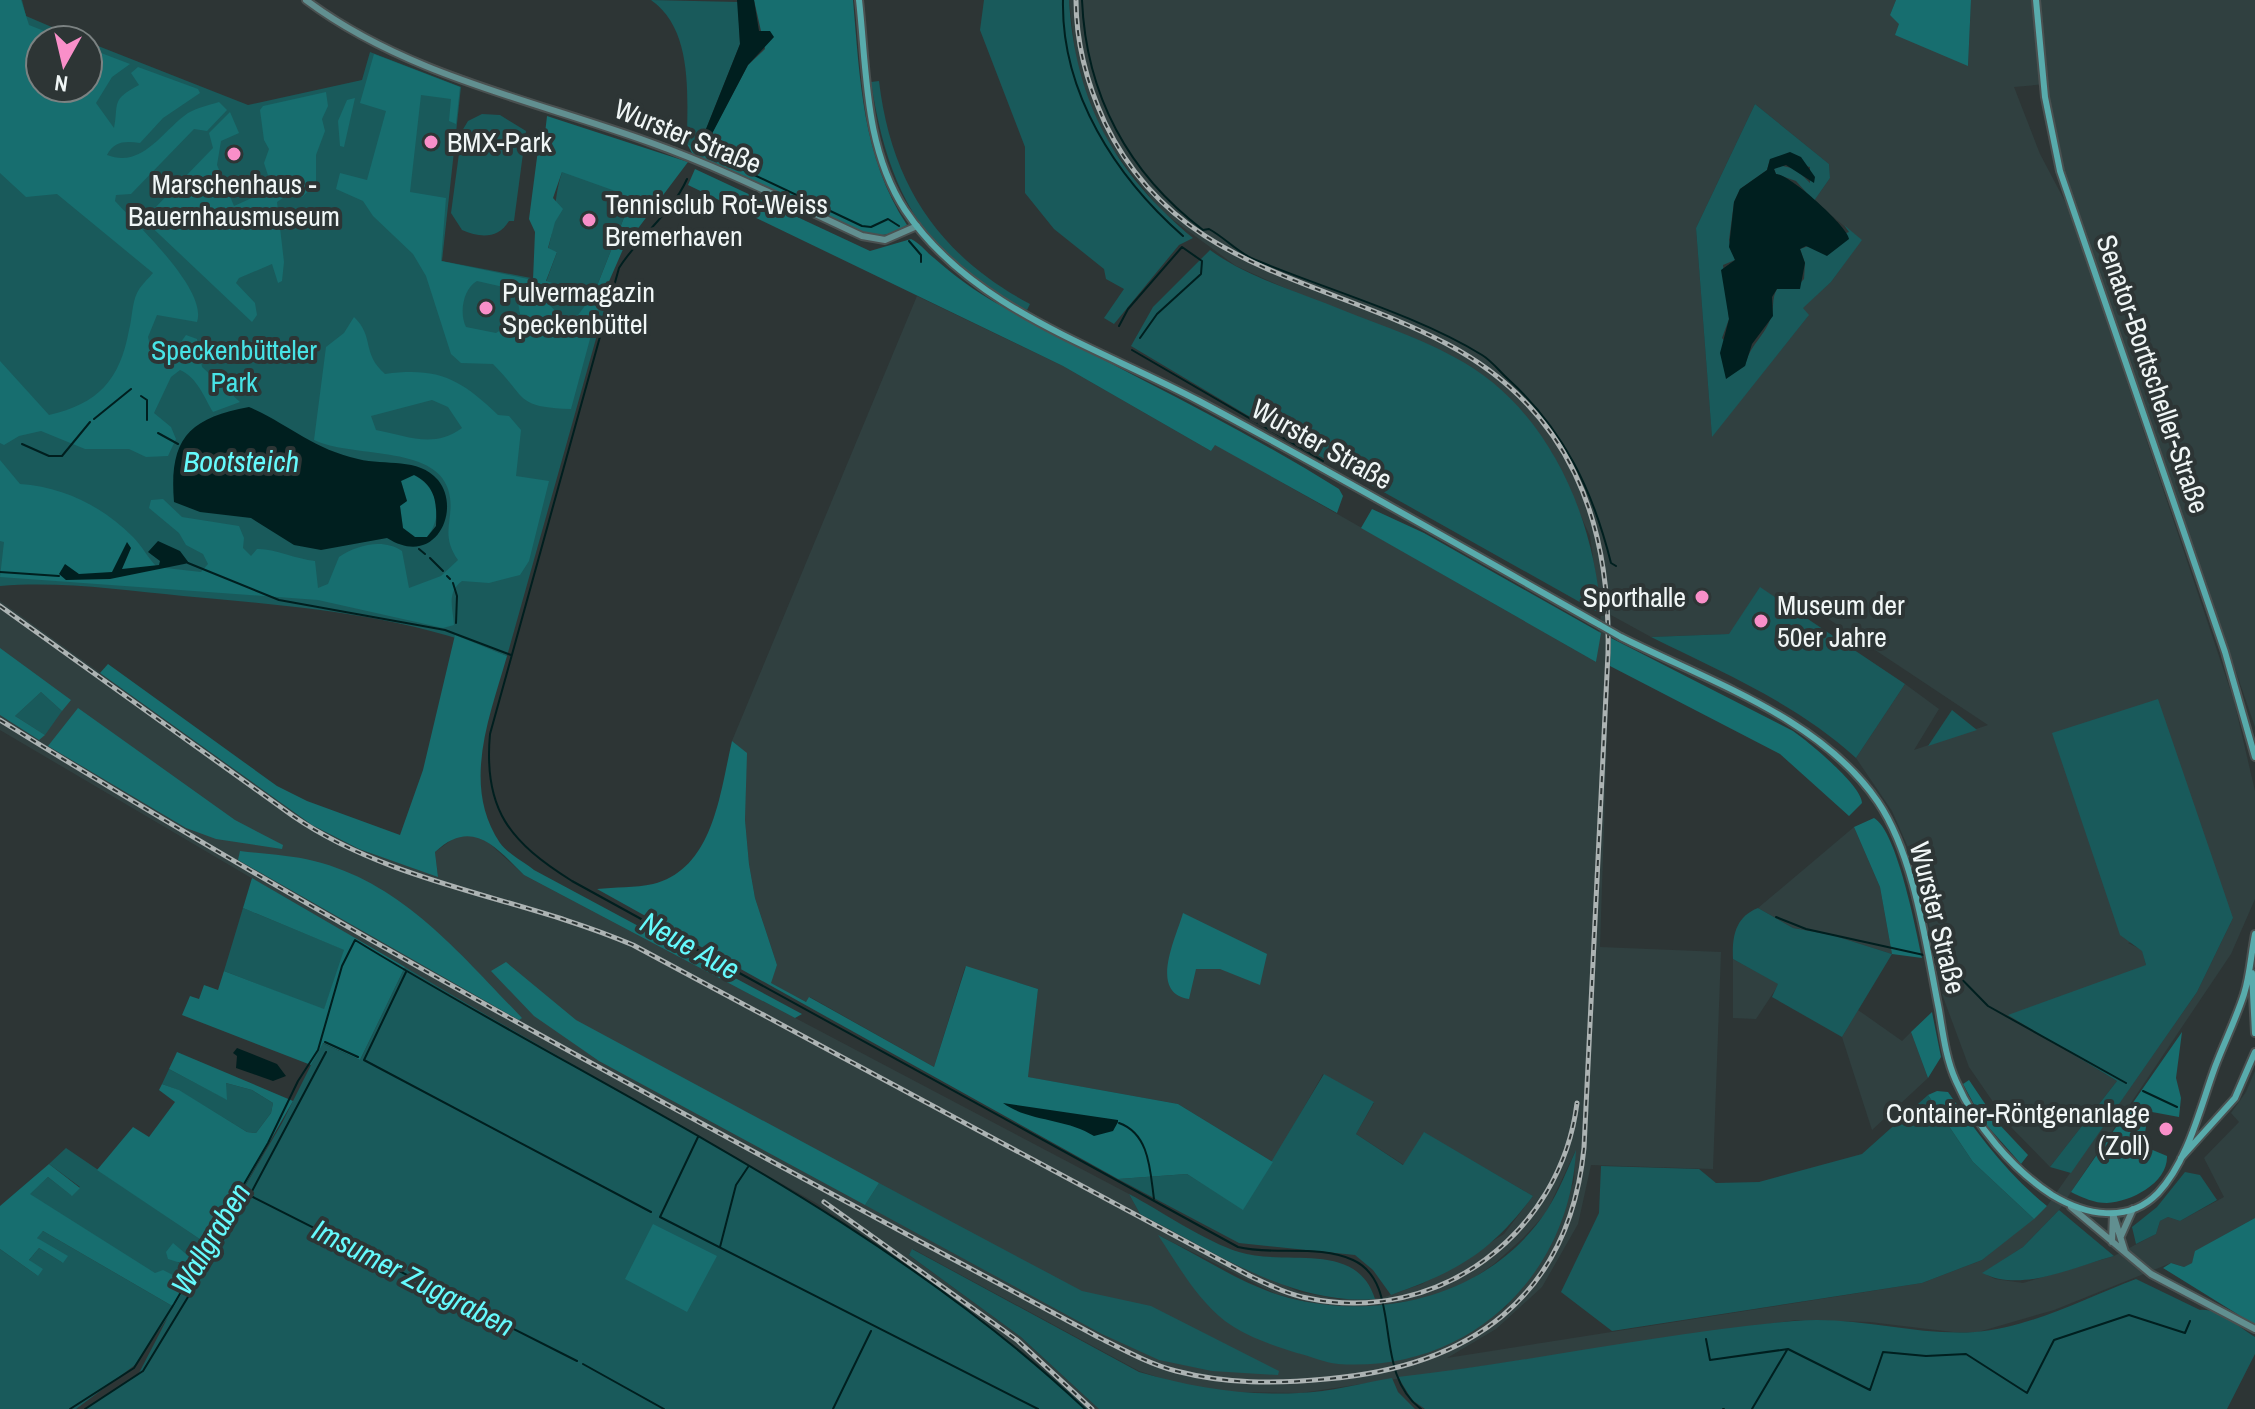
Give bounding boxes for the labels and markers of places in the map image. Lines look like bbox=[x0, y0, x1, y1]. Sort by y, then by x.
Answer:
place label: BMX-Park bbox=[447, 123, 552, 161]
marker: BMX-Park bbox=[422, 133, 440, 151]
marker: Marschenhaus - Bauernhausmuseum bbox=[225, 145, 243, 163]
place label: Marschenhaus - Bauernhausmuseum bbox=[128, 165, 340, 235]
place label: Tennisclub Rot-Weiss Bremerhaven bbox=[605, 185, 828, 255]
marker: Tennisclub Rot-Weiss Bremerhaven bbox=[580, 211, 598, 229]
place label: Pulvermagazin Speckenbüttel bbox=[502, 273, 655, 343]
marker: Pulvermagazin Speckenbüttel bbox=[477, 299, 495, 317]
place label: Sporthalle bbox=[1583, 578, 1686, 616]
place label: Museum der 50er Jahre bbox=[1777, 586, 1905, 656]
marker: Sporthalle bbox=[1693, 588, 1711, 606]
marker: Museum der 50er Jahre bbox=[1752, 612, 1770, 630]
place label: Container-Röntgenanlage (Zoll) bbox=[1886, 1094, 2150, 1164]
marker: Container-Röntgenanlage (Zoll) bbox=[2157, 1120, 2175, 1138]

